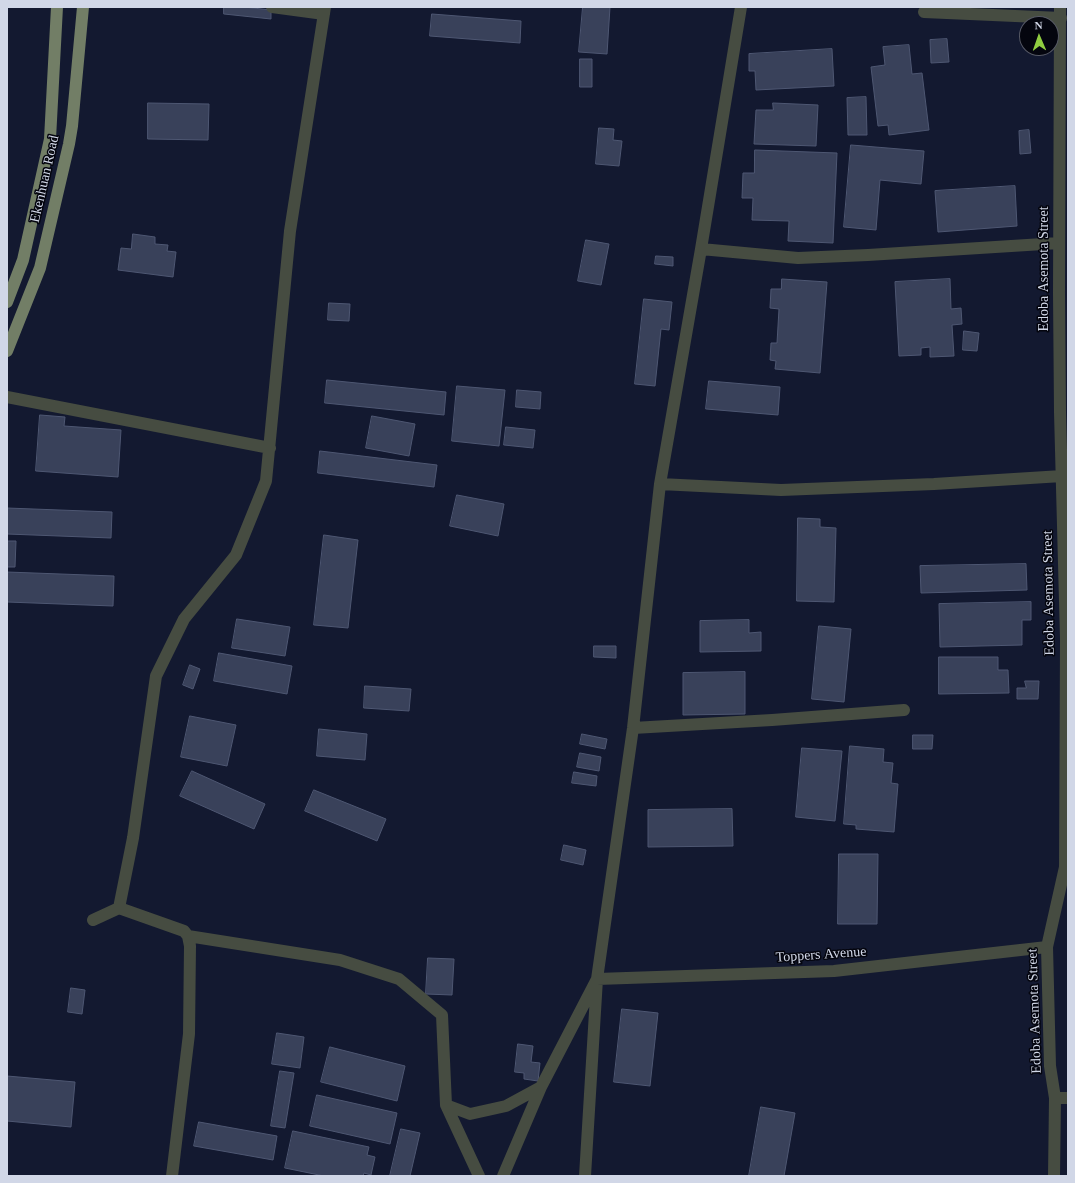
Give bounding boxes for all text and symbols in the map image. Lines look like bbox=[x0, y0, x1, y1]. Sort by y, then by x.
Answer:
north arrow bbox=[1019, 16, 1059, 56]
text: N bbox=[1034, 19, 1043, 31]
street label: Ekenhuan Road bbox=[27, 134, 63, 224]
street label: Edoba Asemota Street bbox=[1036, 206, 1052, 332]
street label: Edoba Asemota Street bbox=[1040, 530, 1058, 656]
street label: Toppers Avenue bbox=[775, 943, 867, 967]
street label: Edoba Asemota Street bbox=[1024, 948, 1046, 1074]

